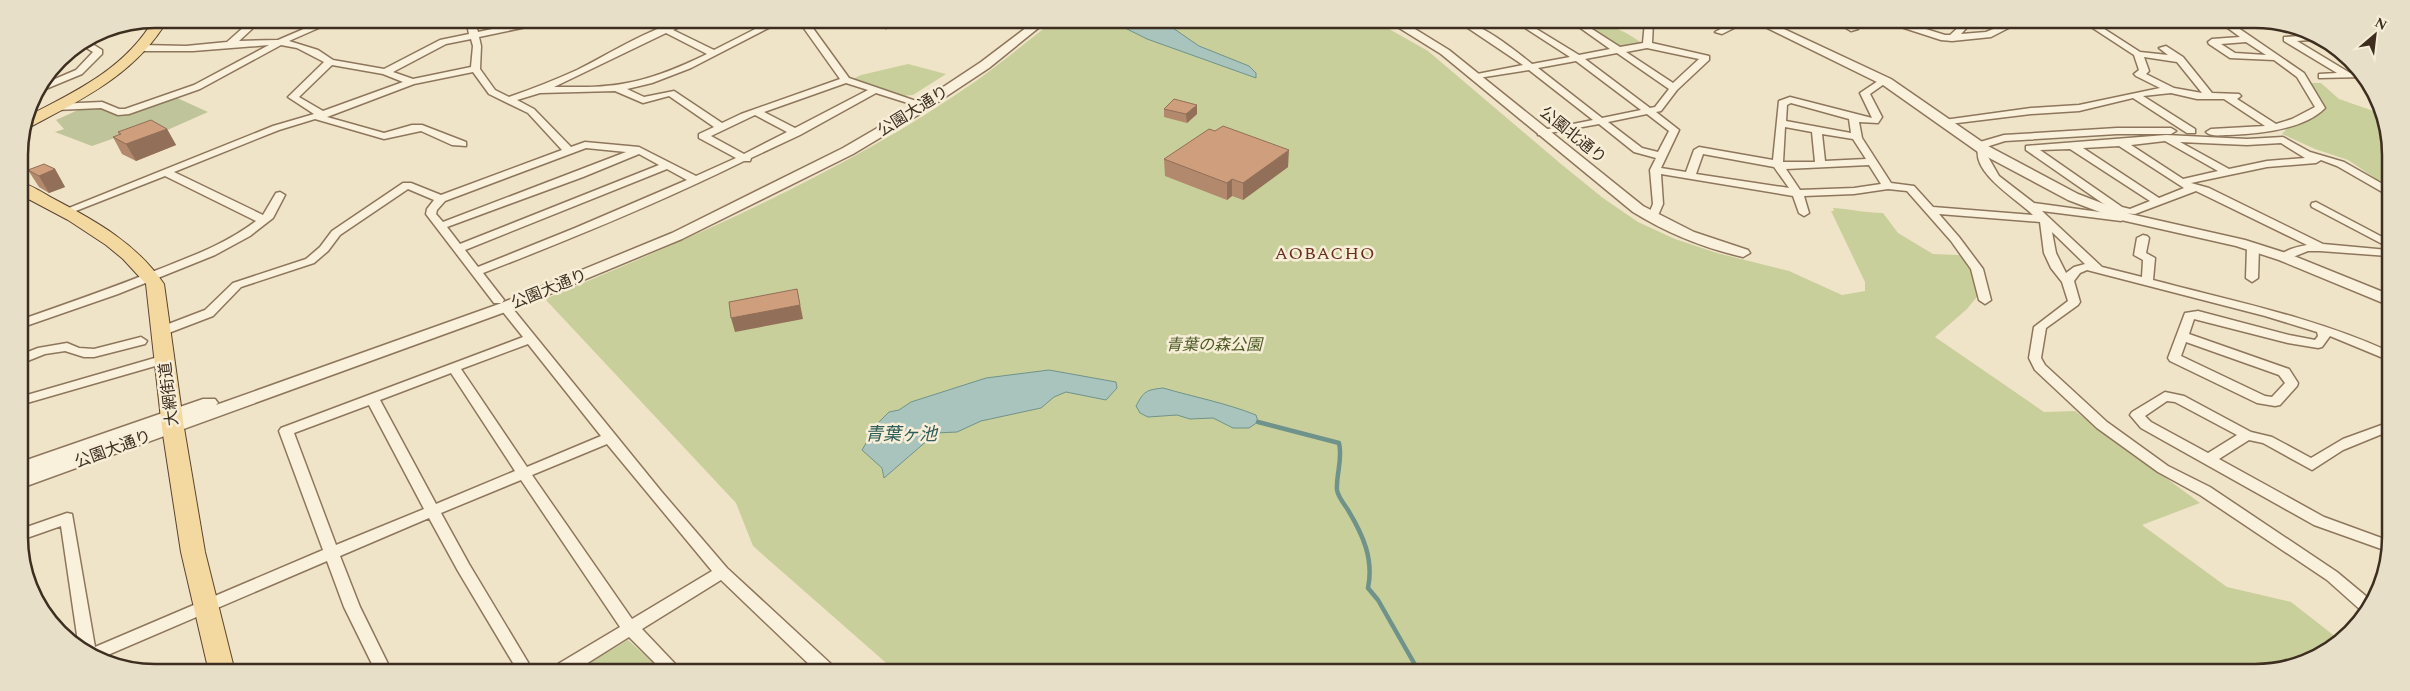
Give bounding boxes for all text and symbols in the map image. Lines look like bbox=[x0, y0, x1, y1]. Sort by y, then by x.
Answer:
north arrow bbox=[2350, 10, 2400, 60]
text: N bbox=[2371, 12, 2391, 36]
street label: 公園大通り bbox=[873, 80, 953, 142]
street label: 公園北通り bbox=[1534, 100, 1612, 170]
district label: AOBACHO bbox=[1274, 240, 1376, 267]
street label: 公園大通り bbox=[507, 263, 591, 315]
park label: 青葉の森公園 bbox=[1166, 333, 1264, 357]
street label: 大網街道 bbox=[153, 361, 185, 427]
water label: 青葉ヶ池 bbox=[865, 421, 939, 448]
street label: 公園大通り bbox=[71, 424, 155, 474]

